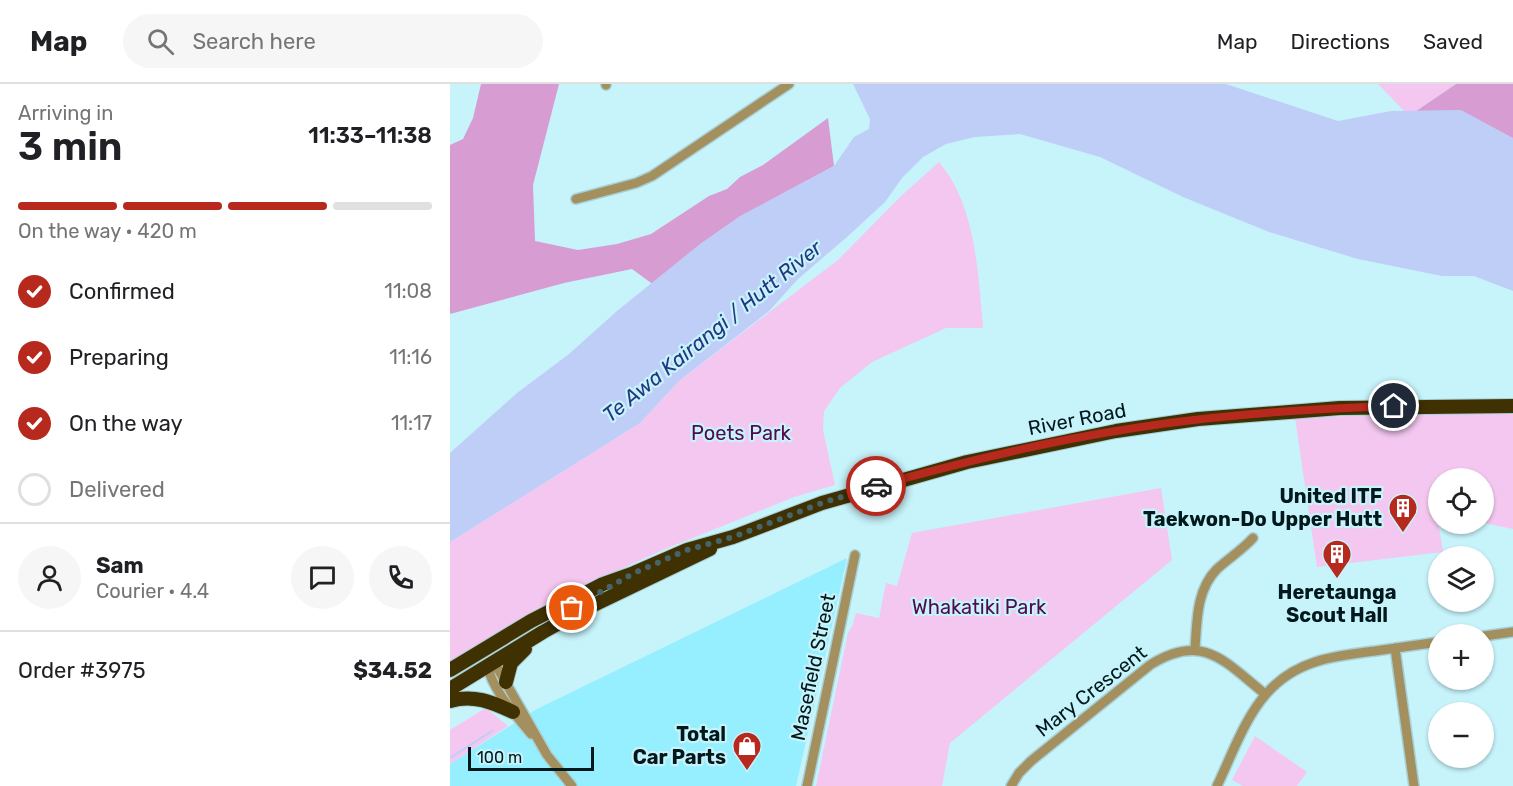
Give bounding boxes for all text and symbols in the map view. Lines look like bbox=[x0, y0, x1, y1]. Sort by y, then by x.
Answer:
search box bbox=[123, 14, 543, 68]
text: Map bbox=[30, 25, 87, 58]
icon: search bbox=[144, 25, 177, 58]
text: Search here bbox=[192, 28, 316, 55]
text: Map bbox=[1217, 29, 1258, 54]
text: Directions bbox=[1291, 29, 1390, 54]
text: Saved bbox=[1423, 29, 1483, 54]
text: Arriving in bbox=[18, 101, 113, 125]
text: 11:33–11:38 bbox=[308, 122, 432, 149]
text: 3 min bbox=[18, 124, 123, 170]
text: On the way · 420 m bbox=[18, 219, 197, 243]
water label: Te Awa Kairangi / Hutt River bbox=[597, 234, 827, 427]
icon: check bbox=[18, 275, 51, 308]
text: Confirmed bbox=[69, 278, 175, 305]
text: 11:08 bbox=[384, 279, 432, 303]
icon: check bbox=[18, 341, 51, 374]
text: Preparing bbox=[69, 344, 169, 371]
text: 11:16 bbox=[389, 345, 432, 369]
pin bbox=[1368, 380, 1419, 431]
icon: home bbox=[1377, 389, 1410, 422]
street label: River Road bbox=[1026, 398, 1128, 440]
icon: check bbox=[18, 407, 51, 440]
text: On the way bbox=[69, 410, 183, 437]
text: 11:17 bbox=[391, 411, 432, 435]
park label: Poets Park bbox=[691, 421, 792, 445]
courier bbox=[846, 456, 906, 516]
map controls bbox=[1428, 468, 1494, 768]
button: locate bbox=[1428, 468, 1494, 534]
icon: car bbox=[860, 470, 893, 503]
text: Delivered bbox=[69, 476, 165, 503]
place label: United ITF Taekwon-Do Upper Hutt bbox=[1143, 484, 1382, 531]
building icon: United ITF Taekwon-Do Upper Hutt bbox=[1387, 492, 1419, 534]
building icon: Heretaunga Scout Hall bbox=[1321, 538, 1353, 580]
button: person bbox=[18, 546, 81, 609]
button: chat bbox=[291, 546, 354, 609]
button: phone bbox=[369, 546, 432, 609]
button: layers bbox=[1428, 546, 1494, 612]
text: Sam bbox=[96, 552, 144, 579]
text: Courier · 4.4 bbox=[96, 579, 209, 603]
place label: Heretaunga Scout Hall bbox=[1278, 580, 1396, 627]
pin bbox=[546, 582, 597, 633]
icon: bag bbox=[555, 591, 588, 624]
street label: Masefield Street bbox=[786, 591, 840, 743]
park label: Whakatiki Park bbox=[912, 595, 1047, 619]
button: + bbox=[1428, 624, 1494, 690]
street label: Mary Crescent bbox=[1031, 640, 1151, 742]
text: Order #3975 bbox=[18, 657, 146, 684]
text: $34.52 bbox=[353, 657, 432, 684]
button: − bbox=[1428, 702, 1494, 768]
place label: Total Car Parts bbox=[633, 722, 726, 769]
shop icon: Total Car Parts bbox=[731, 730, 763, 772]
scale bar bbox=[468, 744, 594, 772]
text: 100 m bbox=[477, 748, 522, 767]

